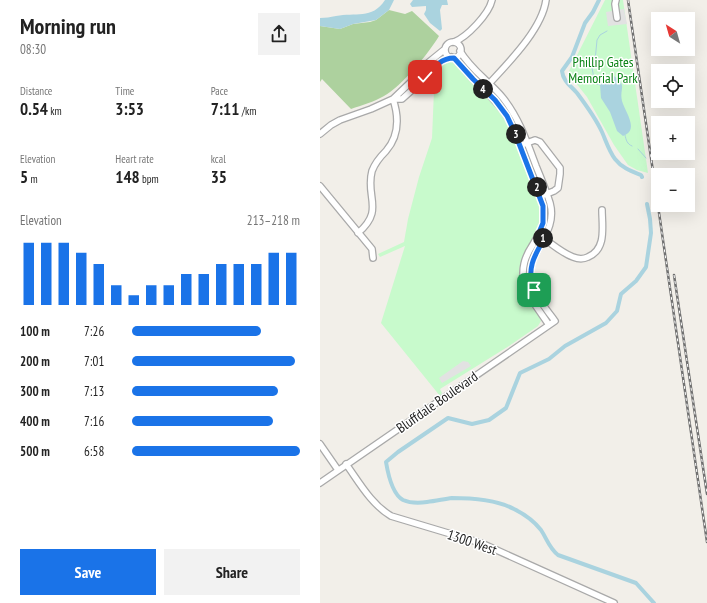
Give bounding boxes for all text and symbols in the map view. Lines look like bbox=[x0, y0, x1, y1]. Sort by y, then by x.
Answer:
text: Morning run bbox=[20, 12, 116, 40]
north arrow bbox=[651, 12, 695, 56]
map controls bbox=[651, 12, 695, 212]
button: share bbox=[258, 13, 300, 55]
text: 08:30 bbox=[20, 41, 46, 58]
park label: Phillip Gates Memorial Park bbox=[568, 53, 638, 87]
pin bbox=[408, 60, 442, 94]
button: locate bbox=[651, 64, 695, 108]
icon: check bbox=[414, 66, 436, 88]
pin: 4 bbox=[473, 79, 493, 99]
text: 4 bbox=[480, 82, 486, 96]
text: Distance bbox=[20, 84, 52, 98]
text: Time bbox=[115, 84, 134, 98]
text: Pace bbox=[211, 84, 228, 98]
text: 0.54 bbox=[20, 98, 48, 120]
text: 3:53 bbox=[115, 98, 144, 120]
text: 7:11 bbox=[211, 98, 239, 120]
text: km bbox=[48, 104, 62, 118]
text: /km bbox=[239, 104, 256, 118]
button: + bbox=[651, 116, 695, 160]
pin: 3 bbox=[506, 124, 526, 144]
text: 3 bbox=[513, 127, 519, 141]
text: Elevation bbox=[20, 152, 55, 166]
text: Heart rate bbox=[115, 152, 154, 166]
text: kcal bbox=[211, 152, 226, 166]
text: 5 bbox=[20, 166, 28, 188]
text: 148 bbox=[115, 166, 140, 188]
text: 35 bbox=[211, 166, 227, 188]
button: − bbox=[651, 168, 695, 212]
text: m bbox=[28, 172, 38, 186]
text: bpm bbox=[140, 172, 159, 186]
pin: 2 bbox=[527, 177, 547, 197]
text: 2 bbox=[534, 180, 540, 194]
text: Elevation bbox=[20, 212, 62, 229]
text: 213–218 m bbox=[247, 212, 300, 229]
pin: 1 bbox=[533, 228, 553, 248]
text: 1 bbox=[540, 231, 546, 245]
pin bbox=[517, 273, 551, 307]
icon: arrive bbox=[523, 279, 545, 301]
text: 100 m bbox=[20, 323, 50, 340]
text: 7:26 bbox=[84, 323, 104, 340]
text: 200 m bbox=[20, 353, 50, 370]
text: 7:01 bbox=[84, 353, 104, 370]
street label: Bluffdale Boulevard bbox=[393, 367, 481, 437]
text: 300 m bbox=[20, 383, 50, 400]
text: 7:13 bbox=[84, 383, 104, 400]
text: 400 m bbox=[20, 413, 50, 430]
text: 7:16 bbox=[84, 413, 104, 430]
text: 500 m bbox=[20, 443, 50, 460]
text: 6:58 bbox=[84, 443, 104, 460]
street label: 1300 West bbox=[445, 525, 499, 559]
button: Save bbox=[20, 549, 156, 595]
button: Share bbox=[164, 549, 300, 595]

